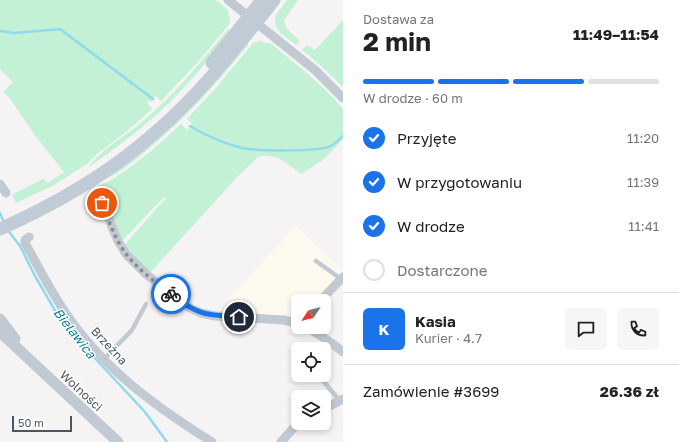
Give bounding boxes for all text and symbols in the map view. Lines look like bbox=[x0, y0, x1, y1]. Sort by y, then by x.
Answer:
text: Dostawa za bbox=[363, 11, 434, 27]
text: 11:49–11:54 bbox=[573, 25, 659, 43]
text: 2 min bbox=[363, 26, 431, 57]
text: W drodze · 60 m bbox=[363, 90, 463, 106]
icon: check bbox=[363, 127, 385, 149]
text: Przyjęte bbox=[397, 129, 456, 147]
text: 11:20 bbox=[627, 130, 659, 146]
icon: check bbox=[363, 171, 385, 193]
text: W przygotowaniu bbox=[397, 173, 522, 191]
text: 11:39 bbox=[627, 174, 659, 190]
pin bbox=[85, 186, 119, 220]
icon: bag bbox=[91, 192, 113, 214]
icon: check bbox=[363, 215, 385, 237]
text: W drodze bbox=[397, 217, 465, 235]
text: 11:41 bbox=[628, 218, 659, 234]
text: Dostarczone bbox=[397, 261, 487, 279]
courier bbox=[151, 274, 191, 314]
icon: bike bbox=[160, 283, 182, 305]
north arrow bbox=[291, 294, 331, 334]
map controls bbox=[291, 294, 331, 430]
pin bbox=[222, 300, 256, 334]
water label: Bielawica bbox=[50, 305, 100, 362]
icon: home bbox=[228, 306, 250, 328]
button: chat bbox=[565, 308, 607, 350]
button: phone bbox=[617, 308, 659, 350]
text: Kasia bbox=[415, 312, 456, 330]
text: K bbox=[379, 320, 389, 338]
street label: Brzeżna bbox=[88, 324, 131, 368]
text: Kurier · 4.7 bbox=[415, 330, 482, 346]
button: locate bbox=[291, 342, 331, 382]
street label: Wolności bbox=[57, 367, 106, 414]
text: Zamówienie #3699 bbox=[363, 382, 499, 400]
text: 26.36 zł bbox=[600, 382, 659, 400]
button: layers bbox=[291, 390, 331, 430]
scale bar bbox=[12, 414, 72, 433]
text: 50 m bbox=[18, 416, 44, 429]

